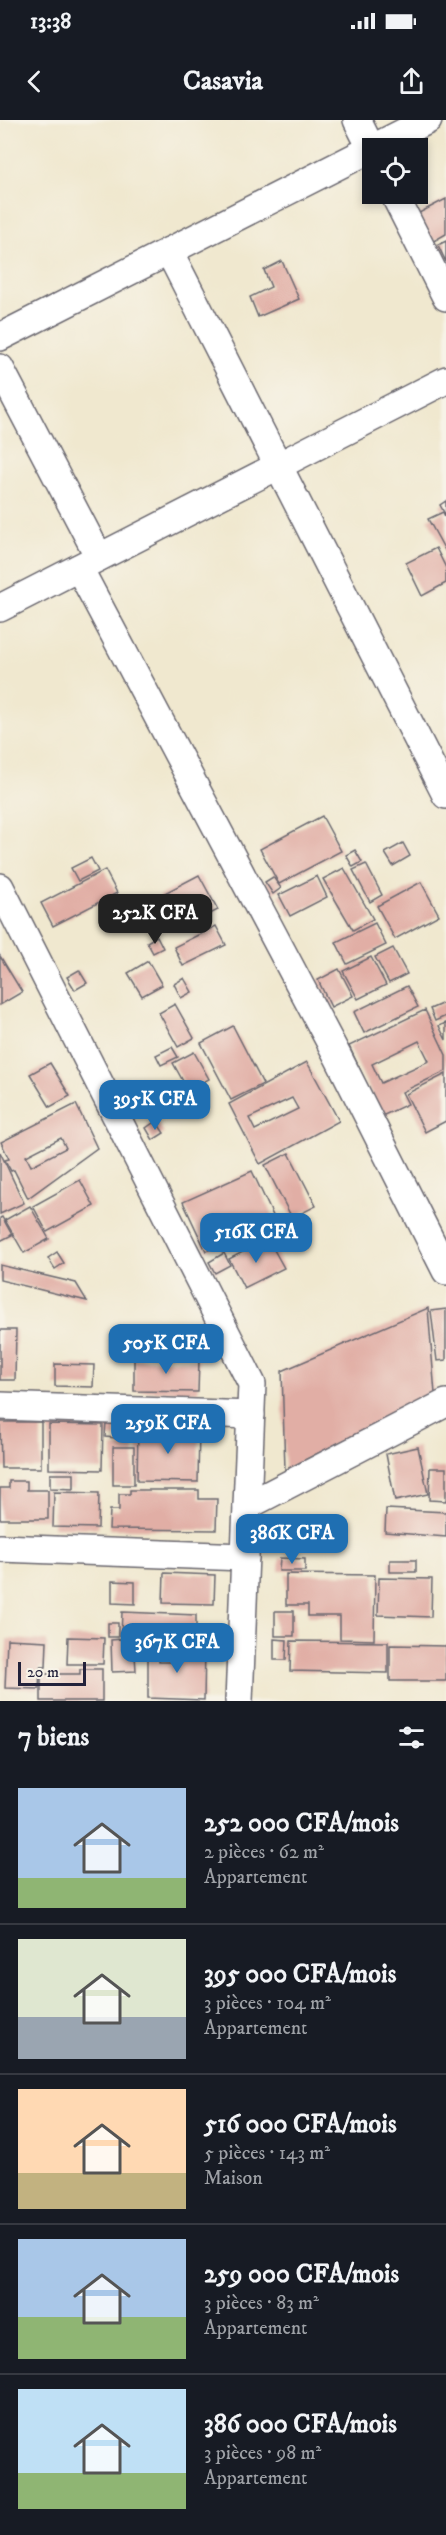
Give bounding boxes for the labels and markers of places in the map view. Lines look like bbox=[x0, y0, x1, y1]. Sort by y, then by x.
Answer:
pin: 252K CFA bbox=[93, 894, 217, 945]
pin: 395K CFA bbox=[93, 1080, 217, 1131]
pin: 516K CFA bbox=[194, 1213, 318, 1264]
pin: 505K CFA bbox=[104, 1324, 228, 1375]
pin: 259K CFA bbox=[106, 1404, 230, 1455]
pin: 386K CFA bbox=[230, 1514, 354, 1565]
pin: 367K CFA bbox=[115, 1623, 239, 1674]

